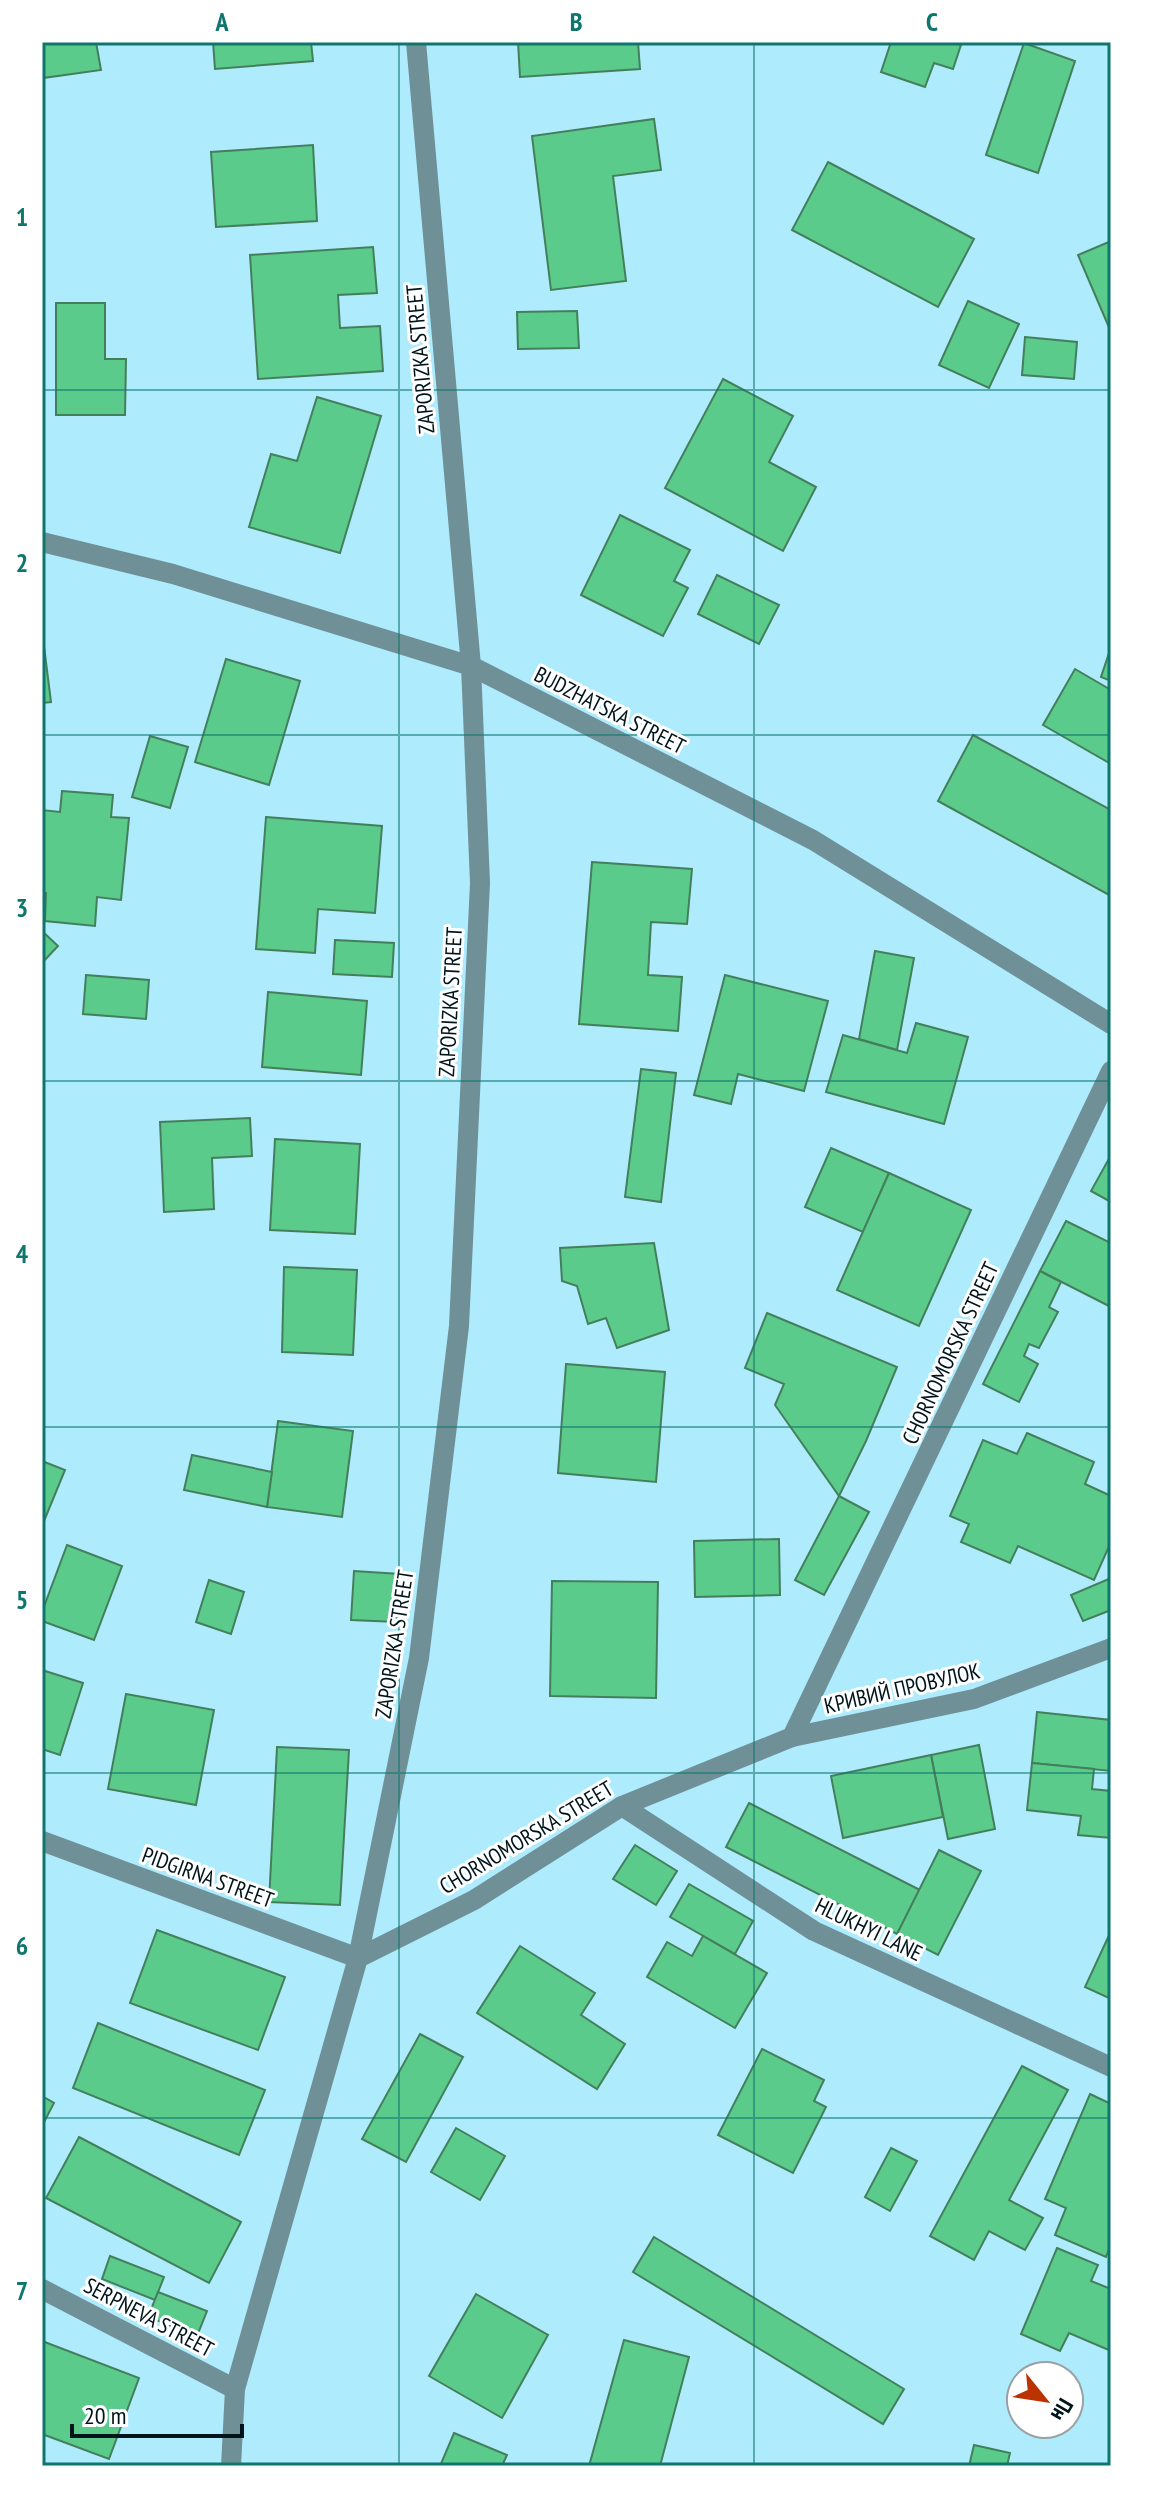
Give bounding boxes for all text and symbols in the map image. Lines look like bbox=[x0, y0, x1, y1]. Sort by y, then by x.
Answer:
text: A bbox=[214, 5, 229, 38]
text: B bbox=[570, 5, 583, 38]
text: C bbox=[926, 5, 938, 38]
text: 1 bbox=[16, 200, 28, 233]
street label: ZAPORIZKA STREET bbox=[400, 283, 440, 435]
text: 2 bbox=[16, 546, 28, 579]
street label: BUDZHATSKA STREET bbox=[530, 660, 690, 760]
text: 3 bbox=[16, 891, 28, 924]
street label: ZAPORIZKA STREET bbox=[432, 926, 468, 1078]
text: 4 bbox=[16, 1237, 29, 1270]
street label: CHORNOMORSKA STREET bbox=[896, 1257, 1005, 1448]
street label: ZAPORIZKA STREET bbox=[368, 1568, 420, 1720]
text: 5 bbox=[16, 1583, 28, 1616]
street label: КРИВИЙ ПРОВУЛОК bbox=[821, 1656, 983, 1720]
street label: CHORNOMORSKA STREET bbox=[434, 1774, 618, 1900]
street label: PIDGIRNA STREET bbox=[138, 1840, 278, 1914]
street label: HLUKHYI LANE bbox=[811, 1891, 927, 1967]
text: 6 bbox=[16, 1929, 28, 1962]
street label: SERPNEVA STREET bbox=[79, 2271, 219, 2363]
text: 7 bbox=[16, 2274, 28, 2307]
north arrow bbox=[1005, 2360, 1085, 2440]
scale bar bbox=[72, 2388, 242, 2438]
text: Пн bbox=[1045, 2394, 1080, 2426]
text: 20 m bbox=[84, 2400, 126, 2431]

